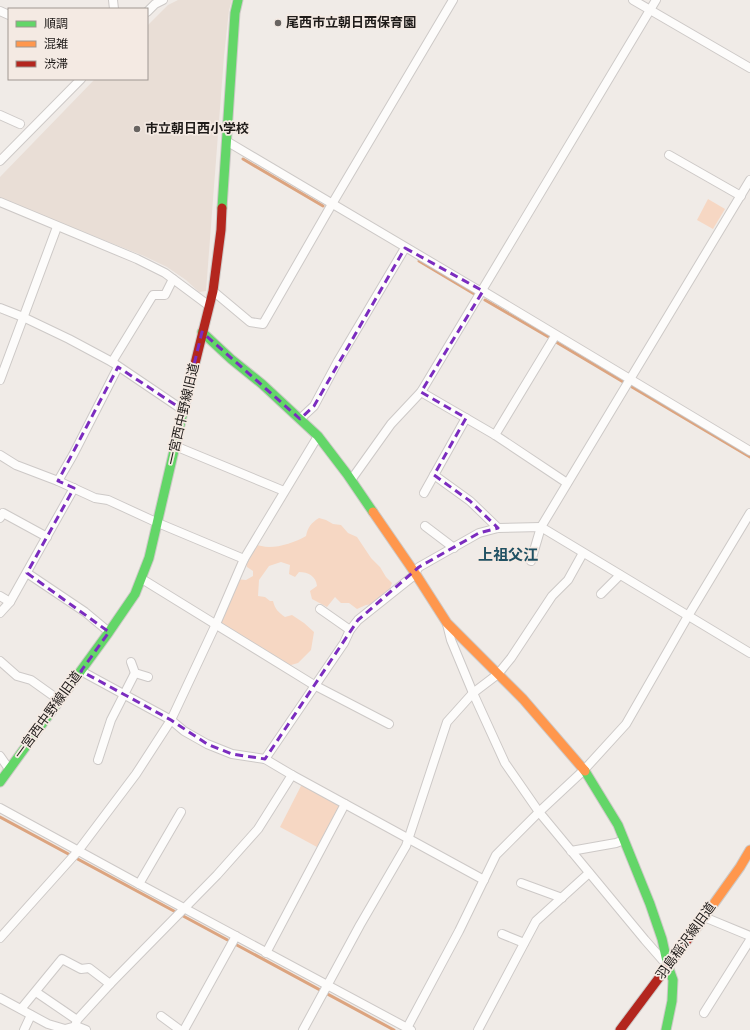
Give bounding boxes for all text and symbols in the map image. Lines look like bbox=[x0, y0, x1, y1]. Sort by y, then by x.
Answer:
legend bbox=[8, 8, 148, 80]
place label: 尾西市立朝日西保育園 bbox=[286, 14, 416, 32]
text: 順調 bbox=[44, 16, 68, 32]
marker: 尾西市立朝日西保育園 bbox=[273, 18, 283, 28]
text: 混雑 bbox=[44, 36, 68, 52]
text: 渋滞 bbox=[44, 56, 68, 72]
place label: 市立朝日西小学校 bbox=[145, 120, 249, 138]
marker: 市立朝日西小学校 bbox=[132, 124, 142, 134]
street label: 一宮西中野線旧道 bbox=[163, 361, 203, 467]
district label: 上祖父江 bbox=[478, 545, 538, 565]
street label: 一宮西中野線旧道 bbox=[10, 668, 86, 762]
street label: 羽島稲沢線旧道 bbox=[652, 899, 720, 983]

